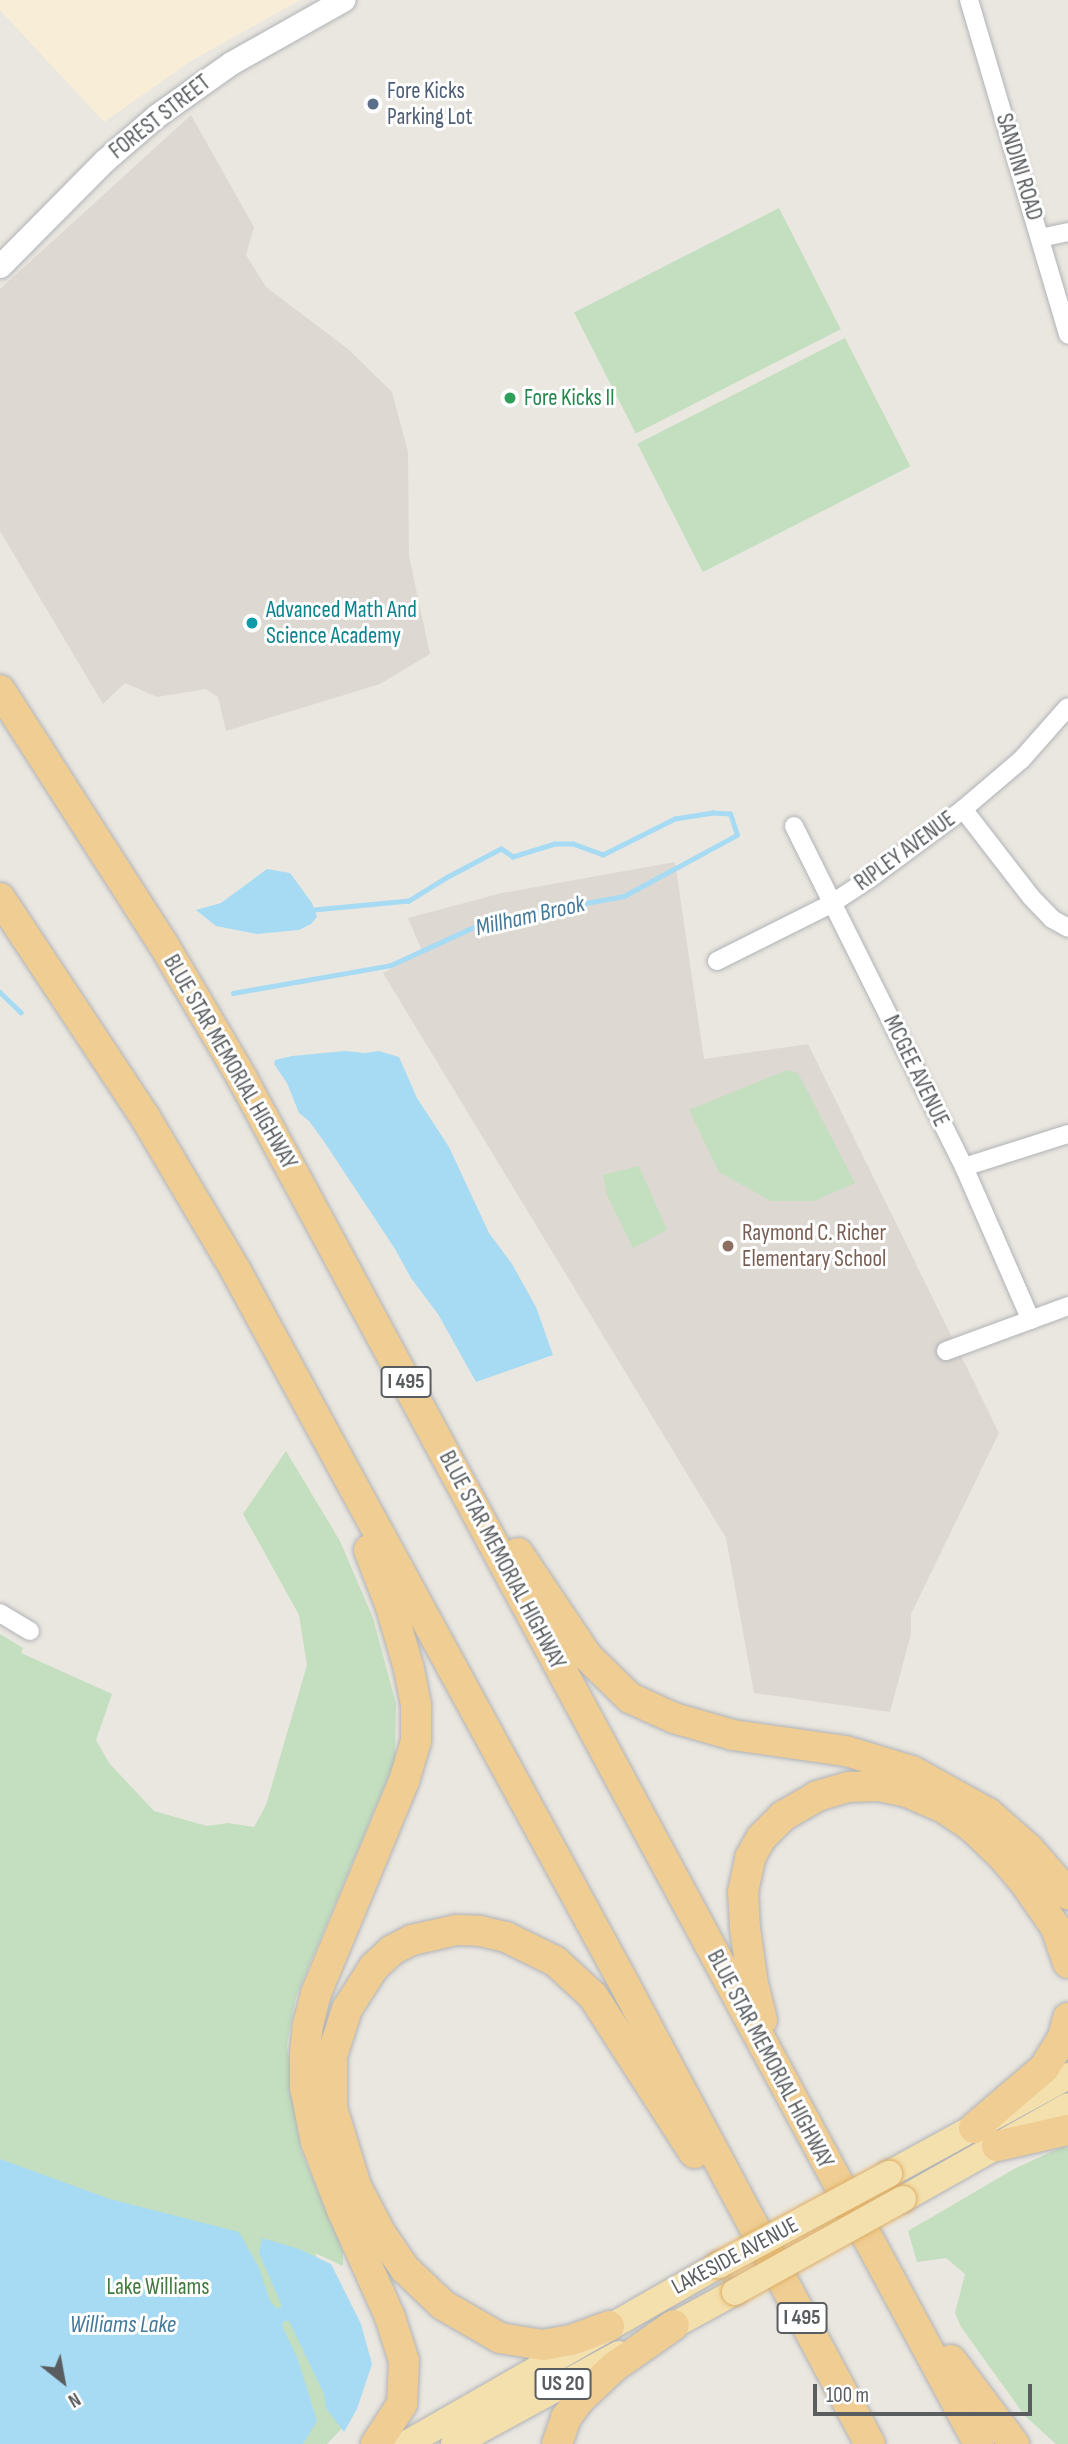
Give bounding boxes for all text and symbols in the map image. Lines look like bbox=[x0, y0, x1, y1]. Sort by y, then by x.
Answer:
street label: FOREST STREET bbox=[104, 69, 216, 165]
place label: Fore Kicks Parking Lot bbox=[387, 77, 472, 131]
marker: Fore Kicks Parking Lot bbox=[365, 96, 381, 112]
street label: SANDINI ROAD bbox=[990, 110, 1048, 224]
place label: Fore Kicks II bbox=[524, 384, 615, 412]
marker: Fore Kicks II bbox=[502, 390, 518, 406]
place label: Advanced Math And Science Academy bbox=[266, 596, 417, 650]
marker: Advanced Math And Science Academy bbox=[244, 615, 260, 631]
street label: RIPLEY AVENUE bbox=[849, 805, 961, 897]
water label: Millham Brook bbox=[473, 889, 587, 943]
street label: BLUE STAR MEMORIAL HIGHWAY bbox=[157, 950, 303, 1174]
street label: MCGEE AVENUE bbox=[877, 1011, 955, 1131]
place label: Raymond C. Richer Elementary School bbox=[742, 1219, 886, 1273]
marker: Raymond C. Richer Elementary School bbox=[720, 1238, 736, 1254]
road number: I 495 bbox=[380, 1364, 432, 1400]
street label: BLUE STAR MEMORIAL HIGHWAY bbox=[433, 1446, 571, 1674]
street label: BLUE STAR MEMORIAL HIGHWAY bbox=[701, 1945, 839, 2173]
street label: LAKESIDE AVENUE bbox=[667, 2211, 803, 2301]
park label: Lake Williams bbox=[106, 2273, 210, 2301]
road number: I 495 bbox=[776, 2300, 828, 2336]
water label: Williams Lake bbox=[70, 2311, 176, 2339]
north arrow bbox=[28, 2346, 98, 2416]
road number: US 20 bbox=[533, 2366, 593, 2402]
scale bar bbox=[816, 2370, 1035, 2414]
text: 100 m bbox=[826, 2383, 869, 2408]
text: N bbox=[64, 2387, 84, 2412]

